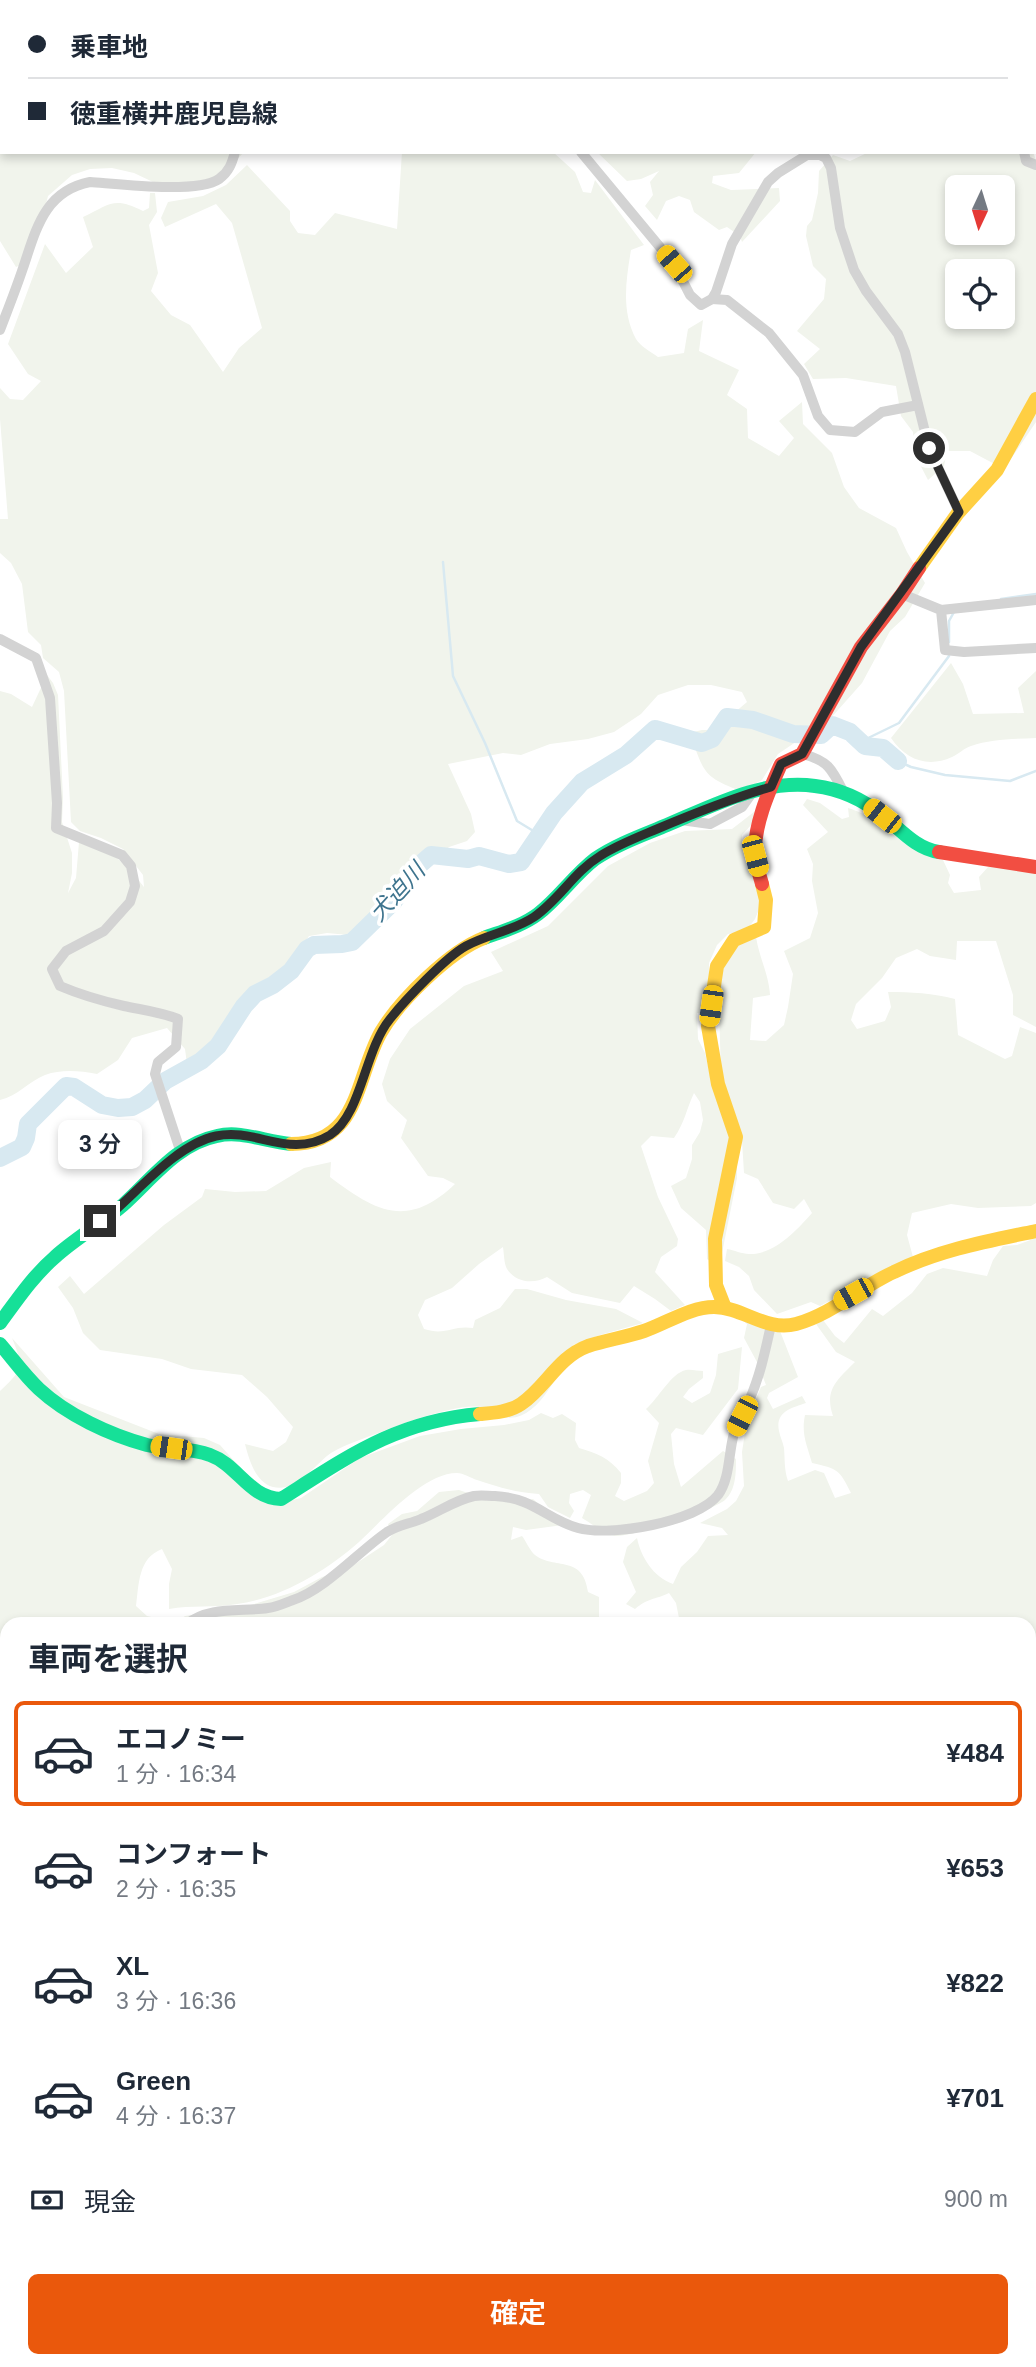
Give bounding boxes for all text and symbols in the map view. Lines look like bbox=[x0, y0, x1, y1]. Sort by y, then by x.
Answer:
text: 乗車地 bbox=[70, 32, 148, 62]
text: 徳重横井鹿児島線 bbox=[70, 99, 278, 129]
north arrow bbox=[945, 175, 1015, 245]
map controls bbox=[945, 175, 1015, 329]
car bbox=[653, 241, 696, 287]
button: locate bbox=[945, 259, 1015, 329]
route start bbox=[913, 432, 945, 464]
car bbox=[859, 795, 906, 837]
car bbox=[740, 833, 771, 879]
water label: 犬迫川 bbox=[364, 855, 432, 926]
car bbox=[698, 984, 725, 1028]
callout: 3 分 bbox=[58, 1120, 142, 1168]
text: 3 分 bbox=[79, 1131, 121, 1157]
route end bbox=[84, 1205, 116, 1237]
car bbox=[830, 1275, 877, 1313]
car bbox=[724, 1393, 761, 1439]
car bbox=[149, 1435, 194, 1461]
text: 車両を選択 bbox=[28, 1641, 188, 1677]
icon: car bbox=[32, 1722, 95, 1785]
text: エコノミー bbox=[116, 1724, 246, 1754]
text: ¥484 bbox=[946, 1738, 1004, 1768]
text: 1 分 · 16:34 bbox=[116, 1761, 236, 1787]
icon: car bbox=[32, 1837, 95, 1900]
text: コンフォート bbox=[116, 1839, 271, 1869]
text: ¥653 bbox=[946, 1853, 1004, 1883]
text: 2 分 · 16:35 bbox=[116, 1876, 236, 1902]
text: XL bbox=[116, 1951, 149, 1981]
icon: car bbox=[32, 1952, 95, 2015]
text: ¥822 bbox=[946, 1968, 1004, 1998]
text: 3 分 · 16:36 bbox=[116, 1988, 236, 2014]
text: Green bbox=[116, 2066, 191, 2096]
icon: car bbox=[32, 2067, 95, 2130]
text: ¥701 bbox=[946, 2083, 1004, 2113]
text: 4 分 · 16:37 bbox=[116, 2103, 236, 2129]
icon: cash bbox=[28, 2181, 66, 2219]
text: 900 m bbox=[944, 2186, 1008, 2212]
text: 現金 bbox=[84, 2187, 136, 2217]
button: 確定 bbox=[28, 2274, 1008, 2354]

